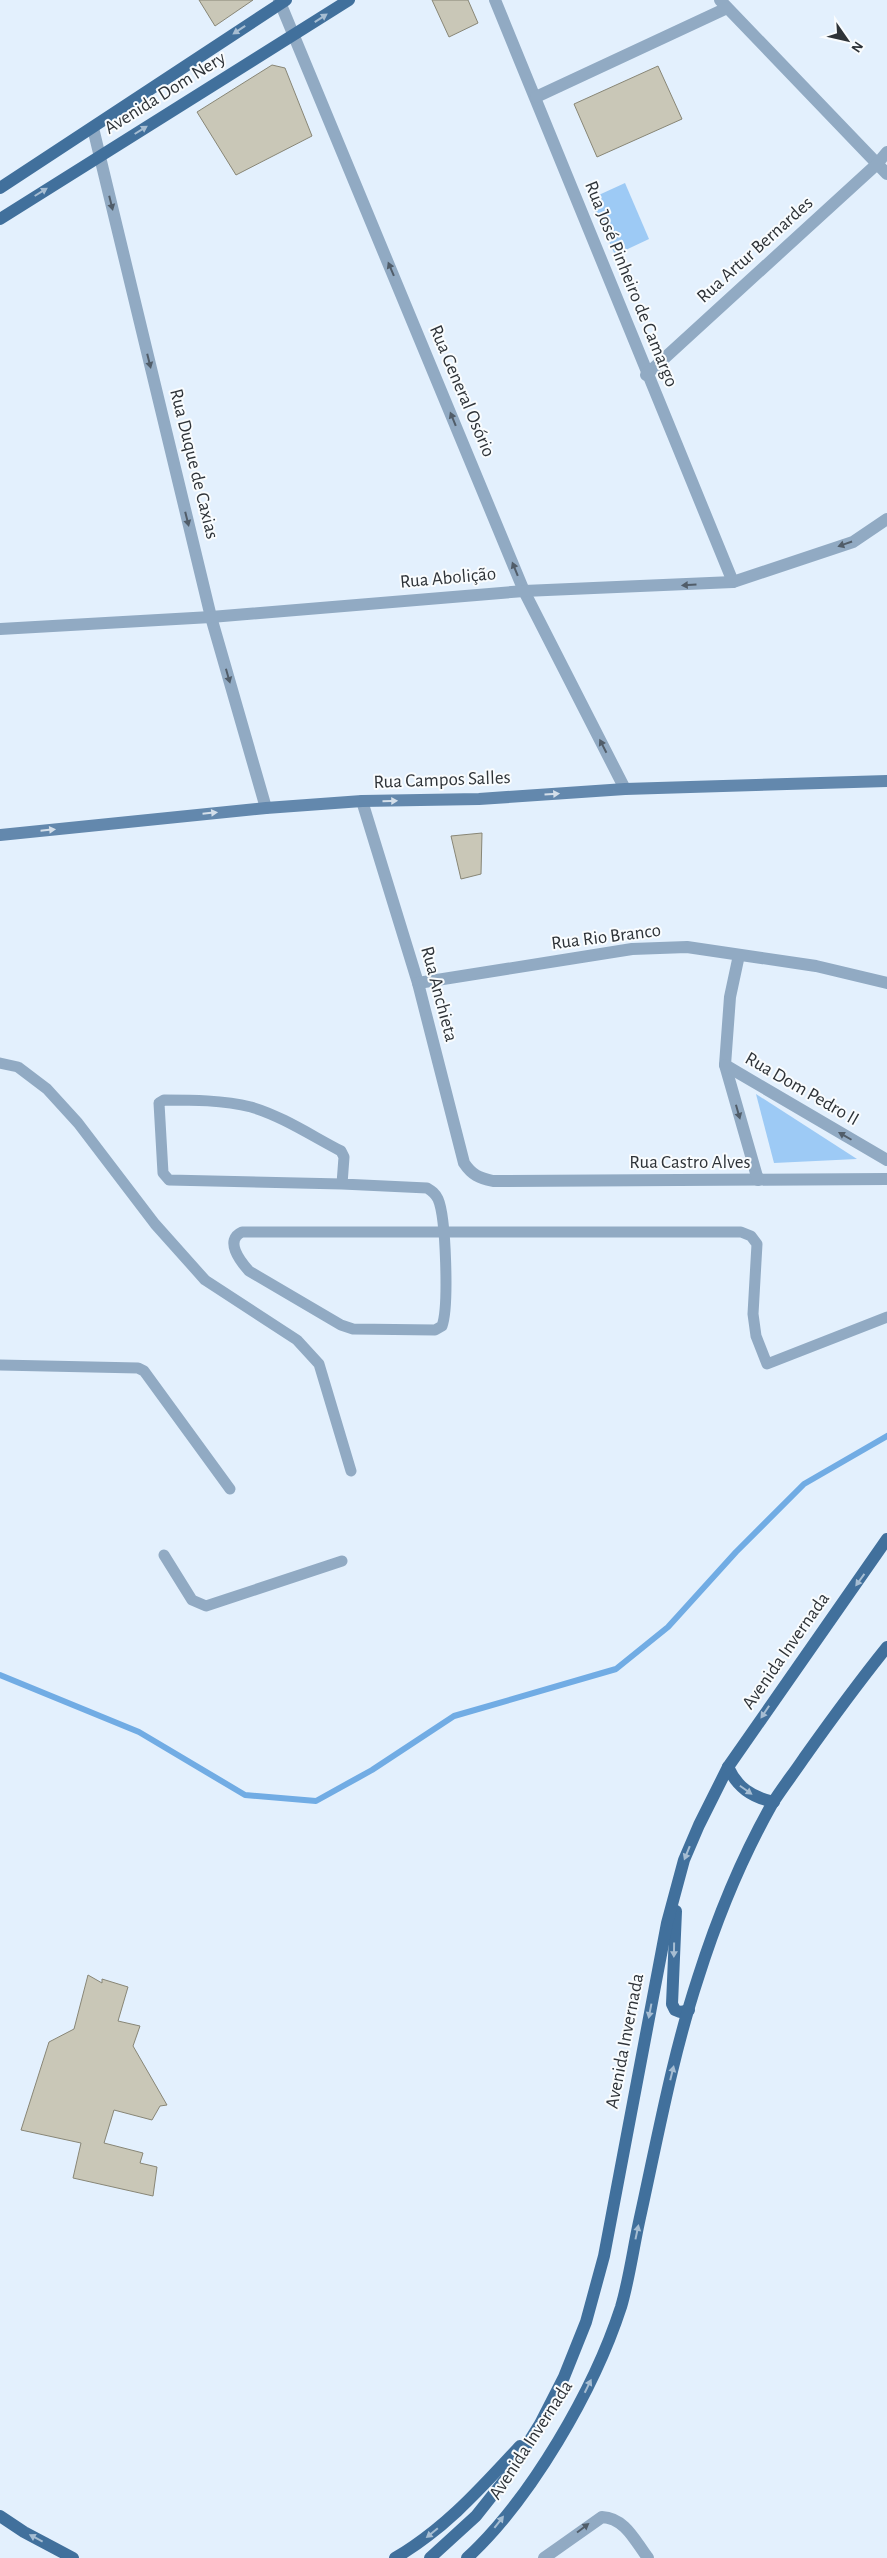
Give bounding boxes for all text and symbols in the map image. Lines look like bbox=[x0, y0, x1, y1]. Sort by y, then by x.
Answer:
one-way arrow bbox=[315, 13, 328, 23]
north arrow bbox=[822, 15, 872, 65]
one-way arrow bbox=[233, 25, 246, 35]
text: N bbox=[848, 39, 865, 55]
street label: Avenida Dom Nery bbox=[101, 48, 229, 138]
one-way arrow bbox=[135, 125, 148, 134]
street label: Rua José Pinheiro de Camargo bbox=[581, 178, 681, 390]
one-way arrow bbox=[35, 188, 48, 197]
street label: Rua Artur Bernardes bbox=[693, 193, 817, 307]
one-way arrow bbox=[107, 195, 115, 210]
one-way arrow bbox=[386, 262, 394, 276]
street label: Rua General Osório bbox=[426, 322, 498, 460]
one-way arrow bbox=[145, 353, 153, 368]
street label: Rua Duque de Caxias bbox=[166, 387, 222, 541]
one-way arrow bbox=[449, 411, 457, 426]
one-way arrow bbox=[183, 511, 191, 526]
one-way arrow bbox=[838, 541, 853, 549]
one-way arrow bbox=[511, 562, 519, 576]
street label: Rua Abolição bbox=[399, 564, 497, 592]
one-way arrow bbox=[681, 581, 697, 589]
one-way arrow bbox=[225, 668, 233, 683]
one-way arrow bbox=[599, 739, 607, 753]
street label: Rua Campos Salles bbox=[373, 768, 511, 792]
one-way arrow bbox=[544, 790, 560, 798]
one-way arrow bbox=[382, 796, 398, 804]
one-way arrow bbox=[202, 809, 218, 817]
one-way arrow bbox=[41, 826, 57, 834]
street label: Rua Rio Branco bbox=[550, 921, 662, 953]
street label: Rua Anchieta bbox=[417, 944, 461, 1044]
street label: Rua Dom Pedro II bbox=[742, 1049, 862, 1129]
one-way arrow bbox=[735, 1105, 743, 1120]
one-way arrow bbox=[838, 1131, 851, 1140]
street label: Rua Castro Alves bbox=[629, 1153, 751, 1172]
one-way arrow bbox=[855, 1573, 865, 1587]
street label: Avenida Invernada bbox=[739, 1589, 833, 1713]
one-way arrow bbox=[760, 1705, 770, 1718]
one-way arrow bbox=[739, 1785, 753, 1795]
one-way arrow bbox=[683, 1846, 691, 1861]
one-way arrow bbox=[670, 1942, 678, 1958]
street label: Avenida Invernada bbox=[603, 1971, 647, 2110]
one-way arrow bbox=[646, 2004, 654, 2019]
one-way arrow bbox=[668, 2066, 676, 2081]
one-way arrow bbox=[633, 2225, 641, 2240]
street label: Avenida Invernada bbox=[486, 2377, 577, 2503]
one-way arrow bbox=[584, 2379, 592, 2393]
one-way arrow bbox=[494, 2516, 505, 2529]
one-way arrow bbox=[576, 2523, 589, 2534]
one-way arrow bbox=[426, 2528, 439, 2539]
one-way arrow bbox=[29, 2534, 42, 2543]

